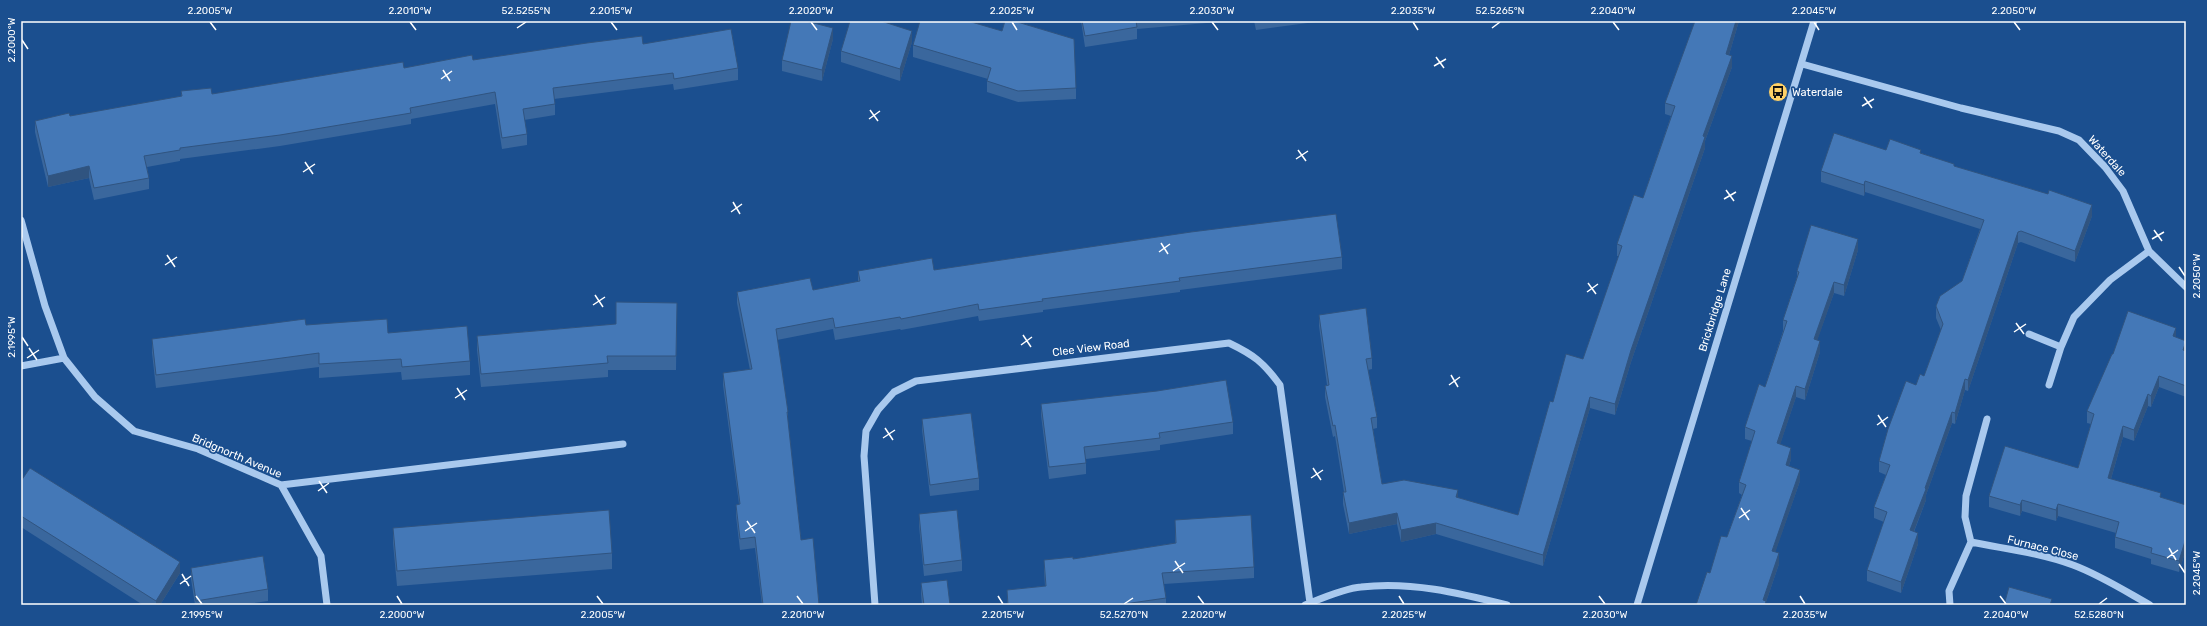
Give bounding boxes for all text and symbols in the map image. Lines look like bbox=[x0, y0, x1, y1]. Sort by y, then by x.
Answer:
text: 2.2005°W bbox=[188, 5, 232, 17]
text: 2.2010°W bbox=[388, 5, 432, 17]
text: 52.5255°N bbox=[502, 5, 550, 17]
text: 2.2015°W bbox=[590, 5, 632, 17]
text: 2.2020°W bbox=[789, 5, 833, 17]
text: 2.2025°W bbox=[990, 5, 1034, 17]
text: 2.2030°W bbox=[1190, 5, 1234, 17]
text: 2.2035°W bbox=[1391, 5, 1435, 17]
text: 52.5265°N bbox=[1476, 5, 1525, 17]
text: 2.2040°W bbox=[1590, 5, 1636, 17]
text: 2.2045°W bbox=[1792, 5, 1836, 17]
text: 2.2050°W bbox=[1992, 5, 2036, 17]
text: 2.2000°W bbox=[6, 17, 18, 63]
bus stop icon: Waterdale bbox=[1767, 81, 1789, 103]
place label: Waterdale bbox=[1792, 86, 1843, 99]
street label: Waterdale bbox=[2085, 133, 2129, 179]
text: 2.2050°W bbox=[2191, 254, 2203, 298]
street label: Brickbridge Lane bbox=[1696, 267, 1734, 353]
text: 2.1995°W bbox=[6, 316, 18, 358]
street label: Clee View Road bbox=[1052, 337, 1130, 359]
street label: Bridgnorth Avenue bbox=[190, 431, 284, 481]
street label: Furnace Close bbox=[2006, 533, 2080, 563]
text: 2.2045°W bbox=[2191, 551, 2203, 595]
text: 2.1995°W bbox=[181, 609, 223, 621]
text: 2.2000°W bbox=[379, 609, 425, 621]
text: 2.2005°W bbox=[581, 609, 625, 621]
text: 2.2010°W bbox=[781, 609, 825, 621]
text: 2.2015°W bbox=[982, 609, 1024, 621]
text: 52.5270°N bbox=[1100, 609, 1148, 621]
text: 2.2020°W bbox=[1182, 609, 1226, 621]
text: 2.2025°W bbox=[1382, 609, 1426, 621]
text: 2.2030°W bbox=[1583, 609, 1627, 621]
text: 2.2035°W bbox=[1783, 609, 1827, 621]
text: 2.2040°W bbox=[1983, 609, 2029, 621]
text: 52.5280°N bbox=[2074, 609, 2124, 621]

